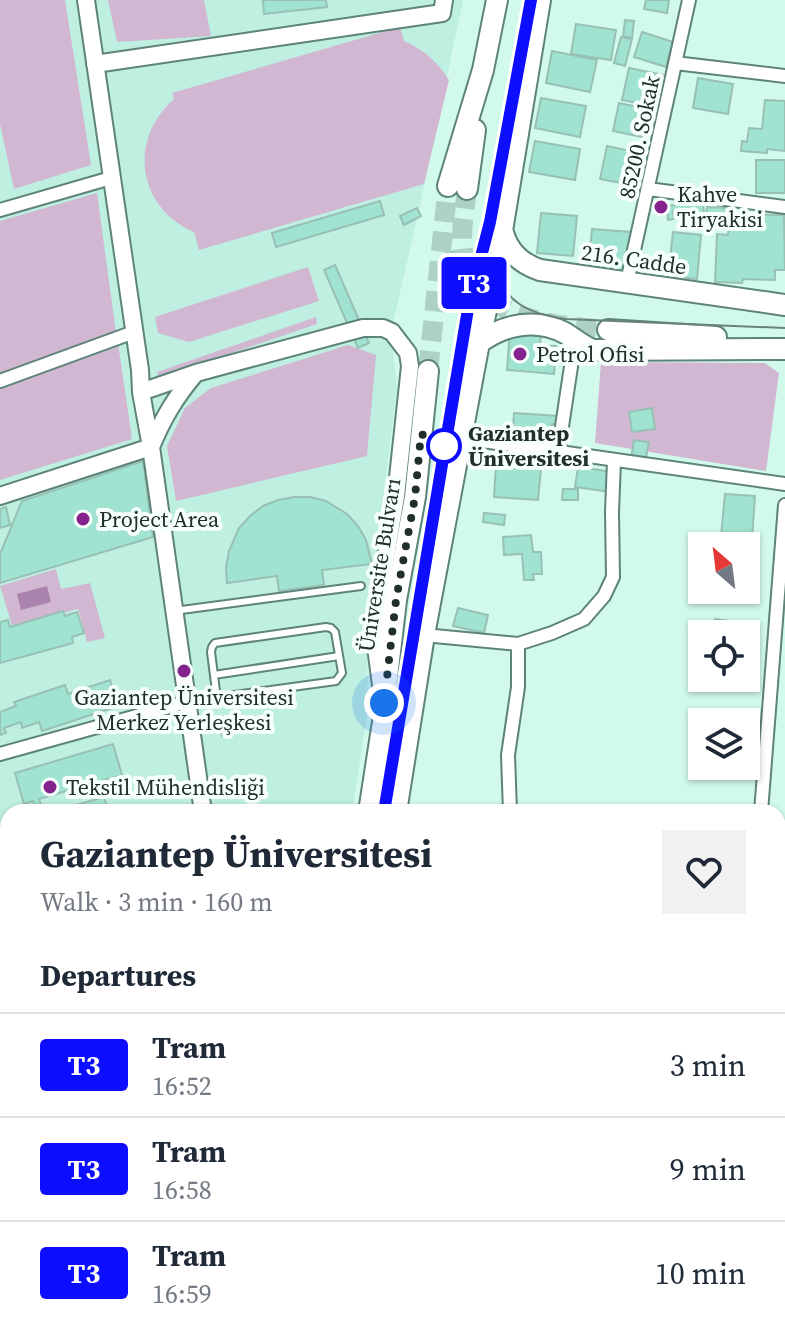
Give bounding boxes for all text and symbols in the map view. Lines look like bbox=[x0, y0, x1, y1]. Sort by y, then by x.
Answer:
street label: 85200. Sokak bbox=[611, 72, 667, 201]
place label: Kahve Tiryakisi bbox=[677, 179, 763, 234]
marker: Kahve Tiryakisi bbox=[652, 198, 670, 216]
street label: 216. Cadde bbox=[579, 237, 689, 281]
line badge: T3 bbox=[438, 257, 510, 309]
text: T3 bbox=[458, 264, 490, 302]
place label: Petrol Ofisi bbox=[536, 339, 645, 369]
marker: Petrol Ofisi bbox=[511, 345, 529, 363]
place label: Gaziantep Üniversitesi bbox=[468, 418, 589, 473]
marker: Gaziantep Üniversitesi bbox=[427, 429, 461, 463]
street label: Üniversite Bulvarı bbox=[350, 476, 408, 654]
place label: Project Area bbox=[99, 504, 220, 534]
marker: Project Area bbox=[74, 510, 92, 528]
north arrow bbox=[688, 532, 760, 604]
map controls bbox=[688, 532, 760, 780]
button: locate bbox=[688, 620, 760, 692]
marker: Gaziantep Üniversitesi Merkez Yerleşkesi bbox=[175, 662, 193, 680]
place label: Gaziantep Üniversitesi Merkez Yerleşkesi bbox=[74, 682, 294, 737]
your location bbox=[364, 683, 404, 723]
button: layers bbox=[688, 708, 760, 780]
place label: Tekstil Mühendisliği bbox=[66, 772, 265, 802]
marker: Tekstil Mühendisliği bbox=[41, 778, 59, 796]
text: Gaziantep Üniversitesi bbox=[40, 828, 432, 880]
button: heart bbox=[662, 830, 746, 914]
text: Walk · 3 min · 160 m bbox=[40, 884, 273, 920]
text: Departures bbox=[40, 955, 196, 996]
text: Tram bbox=[152, 1027, 226, 1068]
text: 3 min bbox=[670, 1045, 746, 1086]
text: T3 bbox=[68, 1046, 100, 1084]
text: 16:52 bbox=[152, 1068, 212, 1104]
text: Tram bbox=[152, 1131, 226, 1172]
text: 9 min bbox=[670, 1149, 746, 1190]
text: T3 bbox=[68, 1150, 100, 1188]
text: 16:58 bbox=[152, 1172, 212, 1208]
text: Tram bbox=[152, 1235, 226, 1276]
text: 10 min bbox=[655, 1253, 746, 1294]
text: T3 bbox=[68, 1254, 100, 1292]
text: 16:59 bbox=[152, 1276, 212, 1312]

